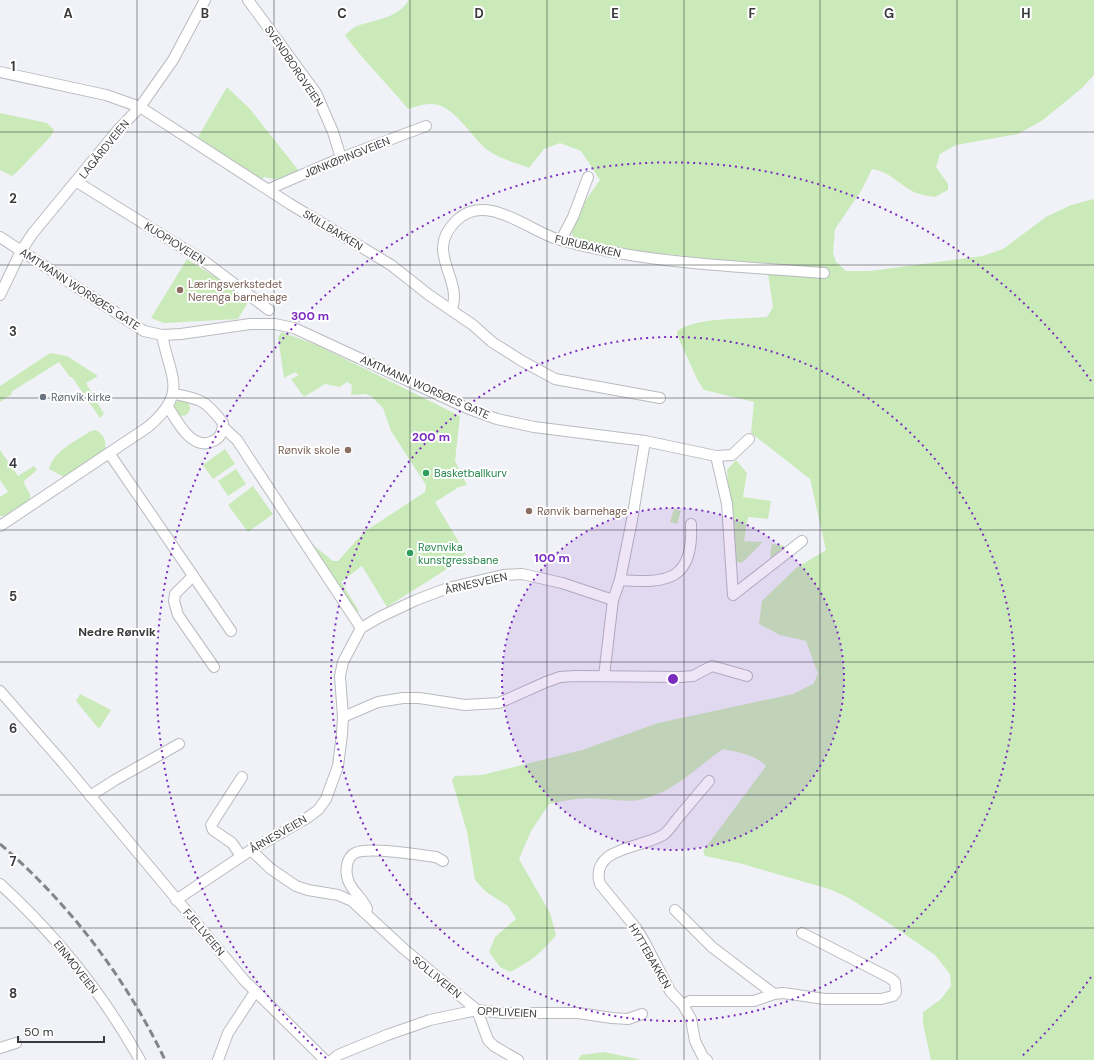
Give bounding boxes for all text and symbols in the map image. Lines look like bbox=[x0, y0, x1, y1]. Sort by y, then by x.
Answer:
text: A bbox=[63, 5, 73, 22]
text: B bbox=[201, 5, 209, 22]
text: C bbox=[337, 5, 347, 22]
text: D bbox=[474, 5, 484, 22]
text: E bbox=[611, 5, 619, 22]
text: F bbox=[748, 5, 756, 22]
text: G bbox=[884, 5, 894, 22]
text: H bbox=[1021, 5, 1031, 22]
street label: SVENDBORGVEIEN bbox=[262, 23, 326, 109]
text: 1 bbox=[11, 58, 15, 75]
street label: LAGÅRDVEIEN bbox=[76, 117, 132, 181]
street label: JØNKØPINGVEIEN bbox=[302, 133, 392, 181]
text: 2 bbox=[9, 190, 17, 207]
street label: SKILLBAKKEN bbox=[300, 207, 366, 253]
street label: KUOPIOVEIEN bbox=[142, 219, 208, 267]
street label: FURUBAKKEN bbox=[554, 232, 622, 260]
street label: AMTMANN WORSØES GATE bbox=[17, 245, 143, 333]
place label: Læringsverkstedet Nerenga barnehage bbox=[188, 277, 287, 304]
marker: Læringsverkstedet Nerenga barnehage bbox=[175, 285, 185, 295]
text: 300 m bbox=[291, 308, 329, 324]
text: 3 bbox=[9, 323, 17, 340]
street label: AMTMANN WORSØES GATE bbox=[358, 352, 492, 422]
place label: Rønvik kirke bbox=[51, 390, 111, 404]
marker: Rønvik kirke bbox=[38, 392, 48, 402]
text: 200 m bbox=[412, 429, 450, 445]
place label: Rønvik skole bbox=[278, 443, 340, 457]
marker: Rønvik skole bbox=[343, 445, 353, 455]
text: 4 bbox=[9, 455, 17, 472]
place label: Basketballkurv bbox=[434, 466, 507, 480]
marker: Basketballkurv bbox=[421, 468, 431, 478]
place label: Rønvik barnehage bbox=[537, 504, 627, 518]
marker: Rønvik barnehage bbox=[524, 506, 534, 516]
place label: Røvnvika kunstgressbane bbox=[418, 540, 498, 567]
marker: Røvnvika kunstgressbane bbox=[405, 548, 415, 558]
text: 100 m bbox=[534, 550, 570, 566]
street label: ÅRNESVEIEN bbox=[443, 569, 509, 597]
text: 5 bbox=[9, 588, 17, 605]
district label: Nedre Rønvik bbox=[78, 624, 156, 640]
centre of rings bbox=[666, 672, 680, 686]
text: 6 bbox=[9, 720, 17, 737]
street label: ÅRNESVEIEN bbox=[247, 812, 309, 856]
text: 7 bbox=[10, 853, 17, 870]
street label: FJELLVEIEN bbox=[180, 906, 228, 958]
street label: HYTTEBAKKEN bbox=[626, 921, 674, 991]
street label: EINMOVEIEN bbox=[51, 938, 101, 996]
street label: SOLLIVEIEN bbox=[410, 953, 464, 1001]
text: 8 bbox=[9, 985, 17, 1002]
street label: OPPLIVEIEN bbox=[477, 1003, 537, 1021]
scale bar bbox=[18, 1018, 104, 1044]
text: 50 m bbox=[24, 1024, 53, 1040]

